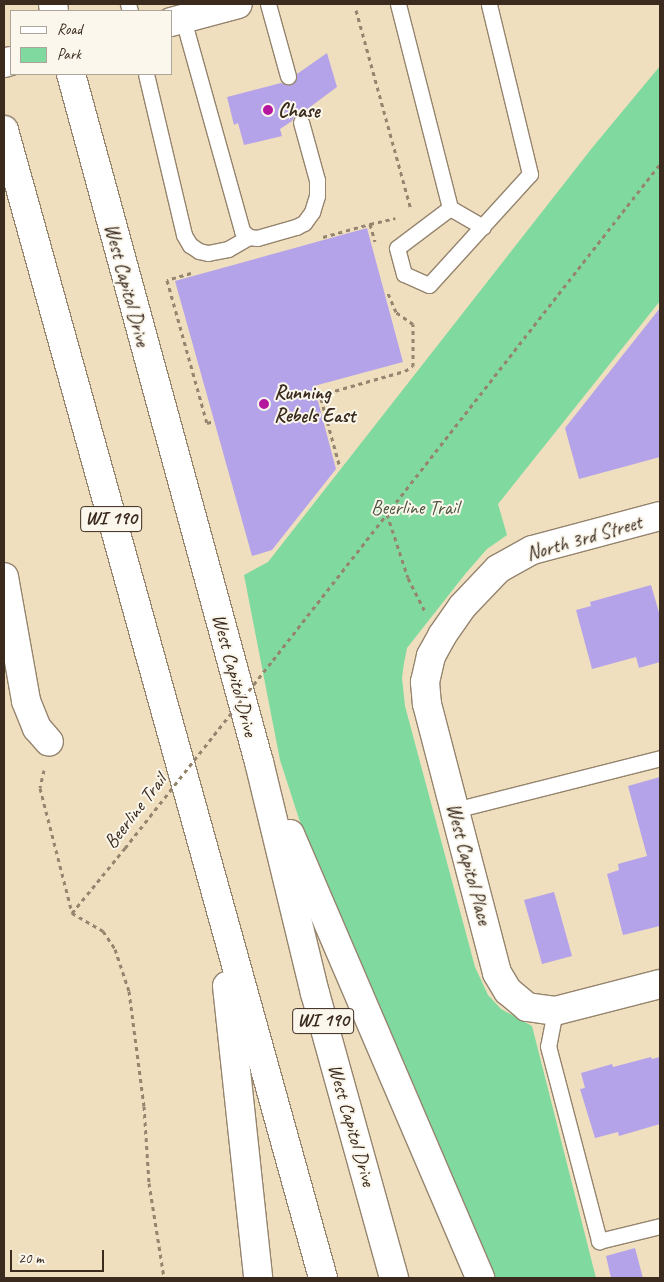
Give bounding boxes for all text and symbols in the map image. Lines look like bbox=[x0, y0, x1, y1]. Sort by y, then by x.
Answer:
legend bbox=[10, 10, 172, 75]
text: Road bbox=[57, 20, 82, 39]
text: Park bbox=[57, 45, 81, 64]
place label: Chase bbox=[278, 98, 320, 122]
marker: Chase bbox=[262, 104, 274, 116]
street label: West Capitol Drive bbox=[99, 221, 155, 349]
place label: Running Rebels East bbox=[274, 380, 356, 427]
marker: Running Rebels East bbox=[258, 398, 270, 410]
park label: Beerline Trail bbox=[371, 495, 459, 519]
road number: WI 190 bbox=[80, 502, 142, 536]
street label: North 3rd Street bbox=[523, 510, 645, 566]
street label: West Capitol Drive bbox=[207, 611, 263, 739]
street label: Beerline Trail bbox=[98, 769, 172, 853]
street label: West Capitol Place bbox=[441, 800, 497, 928]
road number: WI 190 bbox=[292, 1004, 354, 1038]
street label: West Capitol Drive bbox=[323, 1061, 381, 1189]
scale bar bbox=[12, 1240, 106, 1272]
text: 20 m bbox=[18, 1249, 44, 1268]

